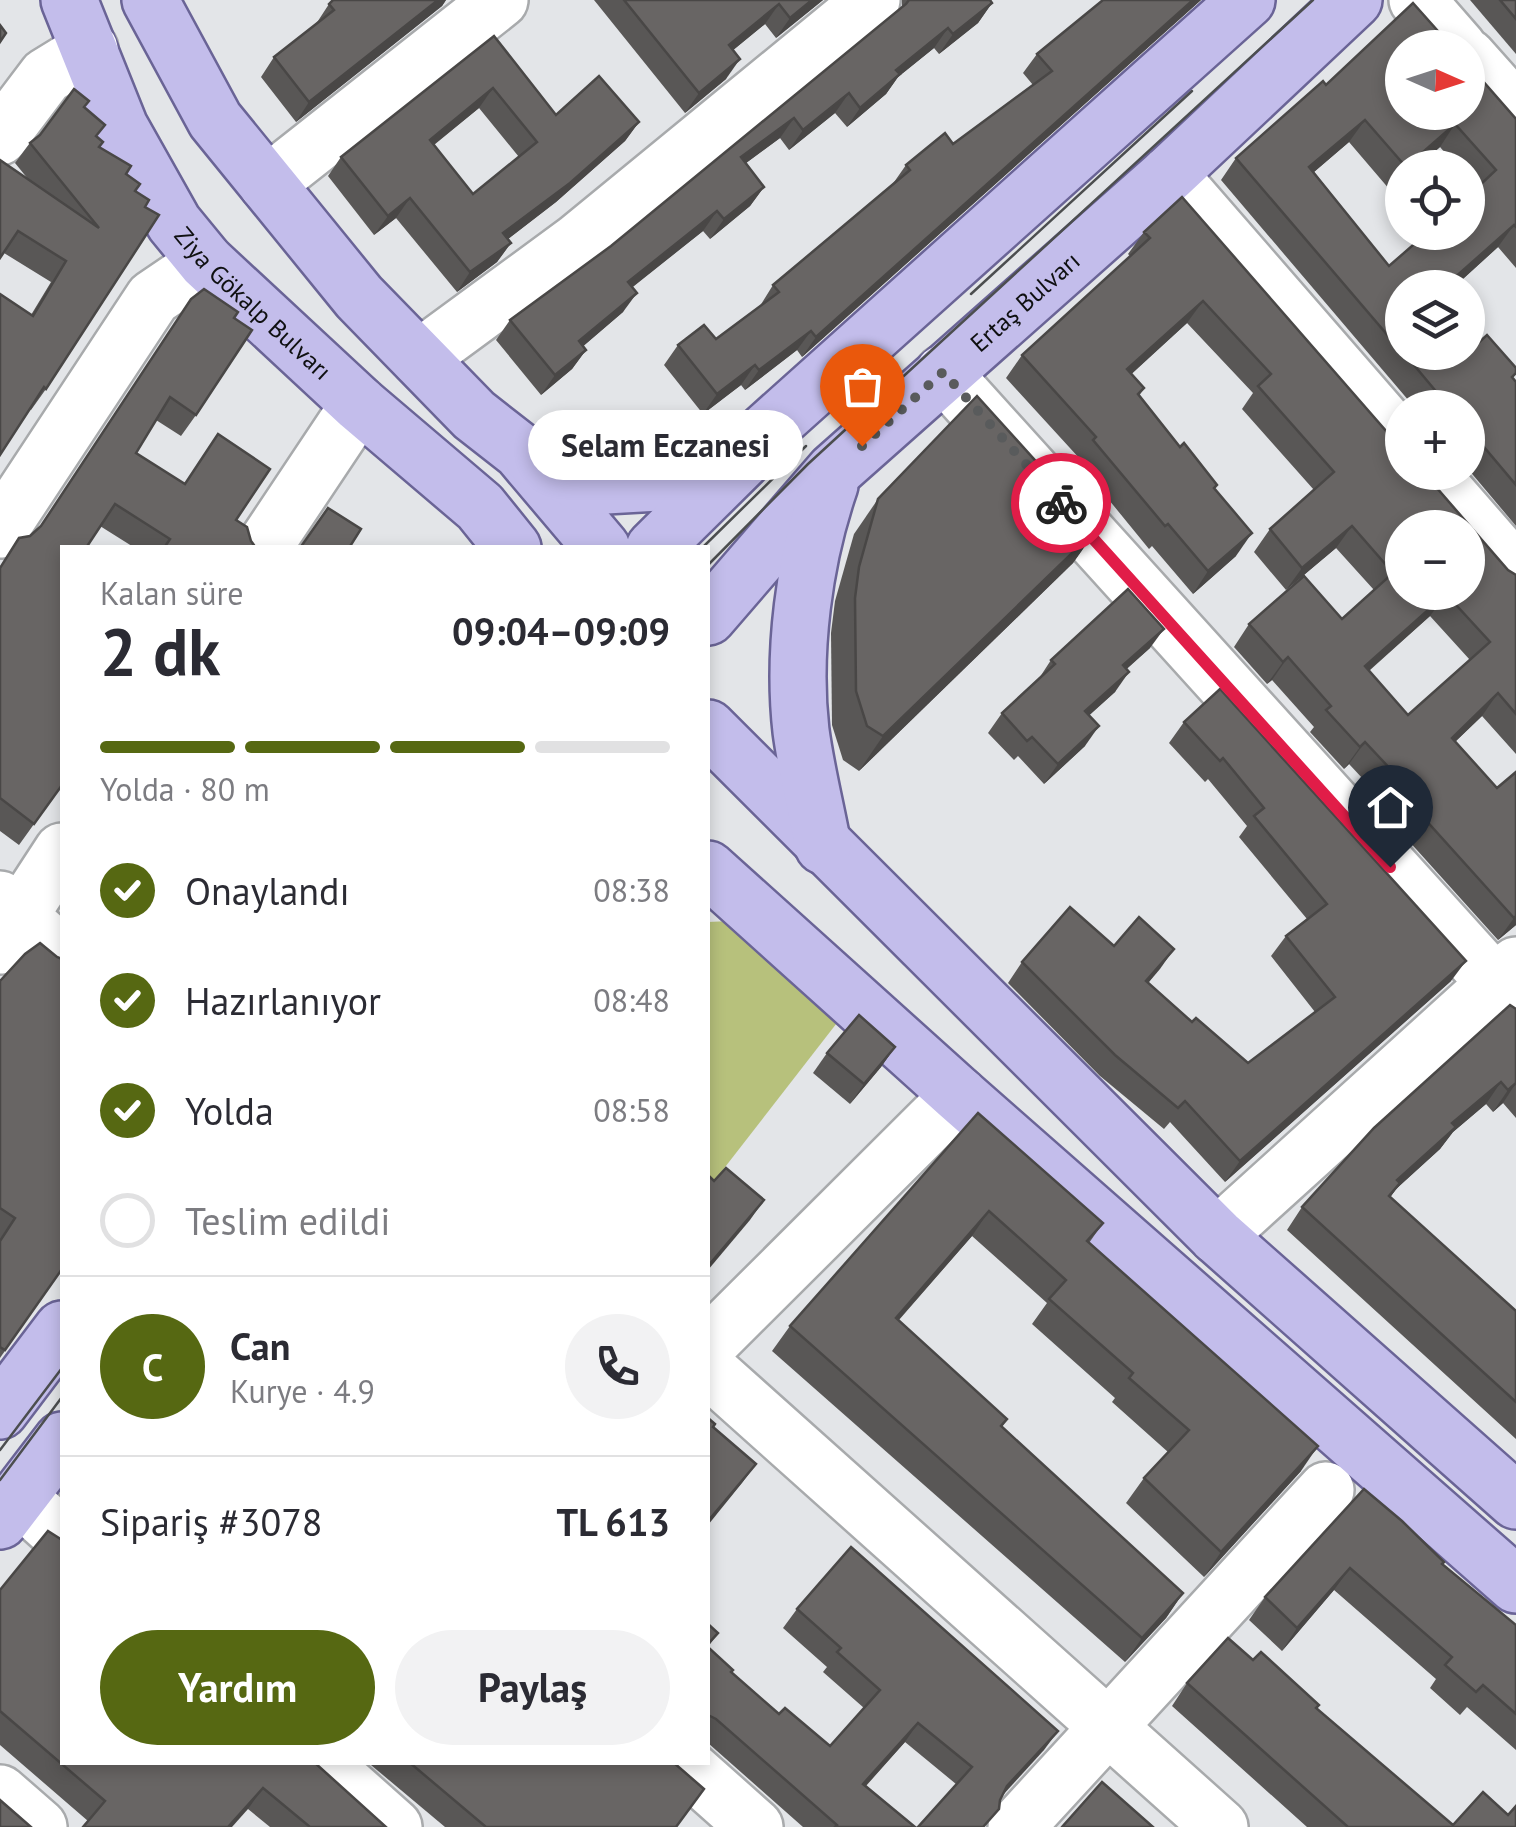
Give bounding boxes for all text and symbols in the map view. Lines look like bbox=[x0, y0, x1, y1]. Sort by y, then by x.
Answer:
north arrow bbox=[1385, 30, 1485, 130]
map controls bbox=[1385, 30, 1485, 610]
button: locate bbox=[1385, 150, 1485, 250]
street label: Ziya Gökalp Bulvarı bbox=[168, 220, 339, 387]
street label: Ertaş Bulvarı bbox=[963, 245, 1086, 359]
button: layers bbox=[1385, 270, 1485, 370]
pin bbox=[820, 344, 905, 447]
icon: bag bbox=[835, 359, 890, 414]
button: + bbox=[1385, 390, 1485, 490]
callout: Selam Eczanesi bbox=[527, 411, 802, 481]
text: Selam Eczanesi bbox=[561, 424, 770, 466]
courier bbox=[1011, 453, 1111, 553]
icon: bike bbox=[1034, 476, 1089, 531]
button: − bbox=[1385, 510, 1485, 610]
text: Kalan süre bbox=[100, 572, 244, 614]
text: 09:04–09:09 bbox=[452, 606, 670, 655]
text: 2 dk bbox=[100, 609, 220, 693]
pin bbox=[1348, 765, 1433, 868]
text: Yolda · 80 m bbox=[100, 768, 270, 810]
icon: home bbox=[1363, 780, 1418, 835]
icon: check bbox=[100, 863, 155, 918]
text: Onaylandı bbox=[185, 866, 350, 915]
text: 08:38 bbox=[593, 869, 670, 911]
icon: check bbox=[100, 973, 155, 1028]
text: Hazırlanıyor bbox=[185, 976, 381, 1025]
text: 08:48 bbox=[593, 979, 670, 1021]
icon: check bbox=[100, 1083, 155, 1138]
text: Yolda bbox=[185, 1086, 274, 1135]
text: 08:58 bbox=[593, 1089, 670, 1131]
text: Teslim edildi bbox=[185, 1196, 390, 1245]
button: phone bbox=[565, 1314, 670, 1419]
text: Can bbox=[230, 1321, 290, 1370]
text: C bbox=[142, 1342, 163, 1391]
text: Kurye · 4.9 bbox=[230, 1370, 375, 1412]
text: Sipariş #3078 bbox=[100, 1497, 323, 1546]
text: TL 613 bbox=[557, 1497, 670, 1546]
button: Yardım bbox=[100, 1630, 375, 1745]
button: Paylaş bbox=[395, 1630, 670, 1745]

